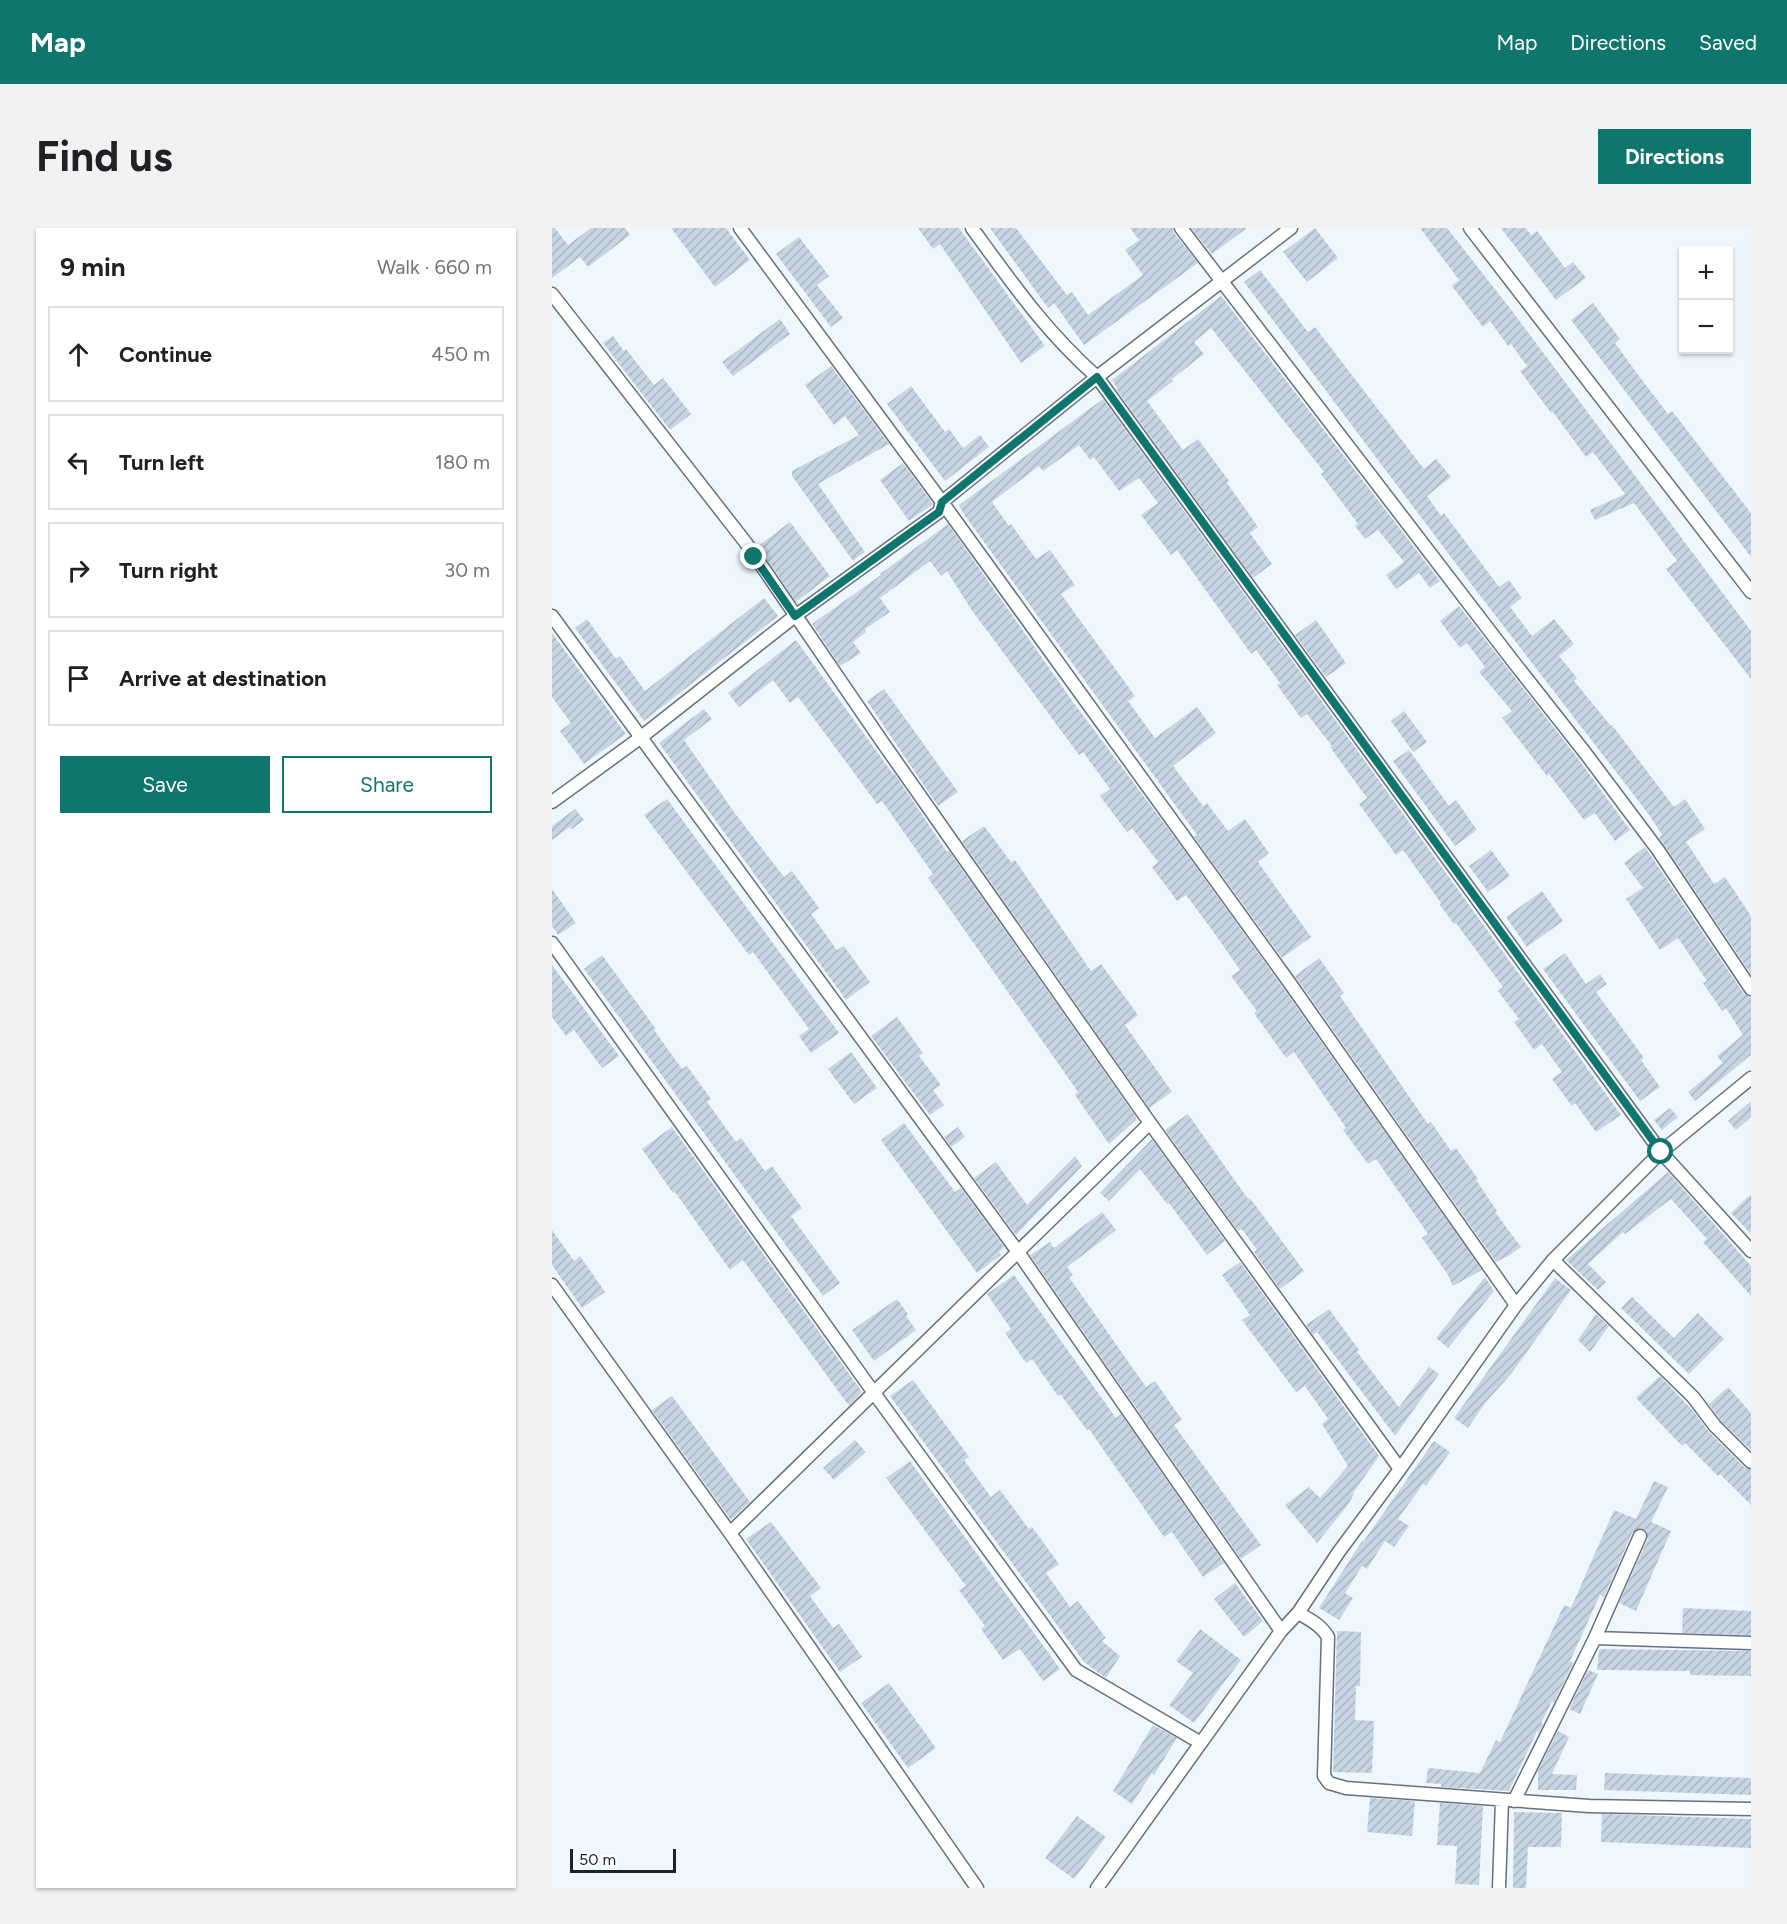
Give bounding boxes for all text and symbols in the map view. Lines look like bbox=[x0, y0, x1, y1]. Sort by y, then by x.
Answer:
text: Map bbox=[30, 25, 86, 59]
text: Map bbox=[1496, 30, 1537, 55]
text: Directions bbox=[1570, 30, 1666, 55]
text: Saved bbox=[1699, 30, 1757, 55]
button: Directions bbox=[1598, 129, 1751, 184]
text: Find us bbox=[36, 131, 173, 182]
map controls bbox=[1679, 246, 1733, 354]
button: + bbox=[1679, 246, 1733, 300]
text: 9 min bbox=[60, 251, 126, 283]
text: Walk · 660 m bbox=[377, 255, 492, 279]
button: − bbox=[1679, 300, 1733, 354]
icon: ahead bbox=[62, 338, 95, 371]
text: Continue bbox=[119, 341, 212, 368]
text: 450 m bbox=[431, 342, 490, 366]
icon: left bbox=[62, 446, 95, 479]
text: Turn left bbox=[119, 449, 205, 476]
text: 180 m bbox=[435, 450, 490, 474]
route end bbox=[740, 543, 766, 569]
icon: right bbox=[62, 554, 95, 587]
text: Turn right bbox=[119, 557, 218, 584]
text: 30 m bbox=[444, 558, 490, 582]
icon: arrive bbox=[62, 662, 95, 695]
text: Arrive at destination bbox=[119, 665, 327, 692]
button: Save bbox=[60, 756, 270, 813]
button: Share bbox=[282, 756, 492, 813]
route start bbox=[1647, 1138, 1673, 1164]
scale bar bbox=[570, 1846, 676, 1874]
text: 50 m bbox=[579, 1850, 616, 1869]

